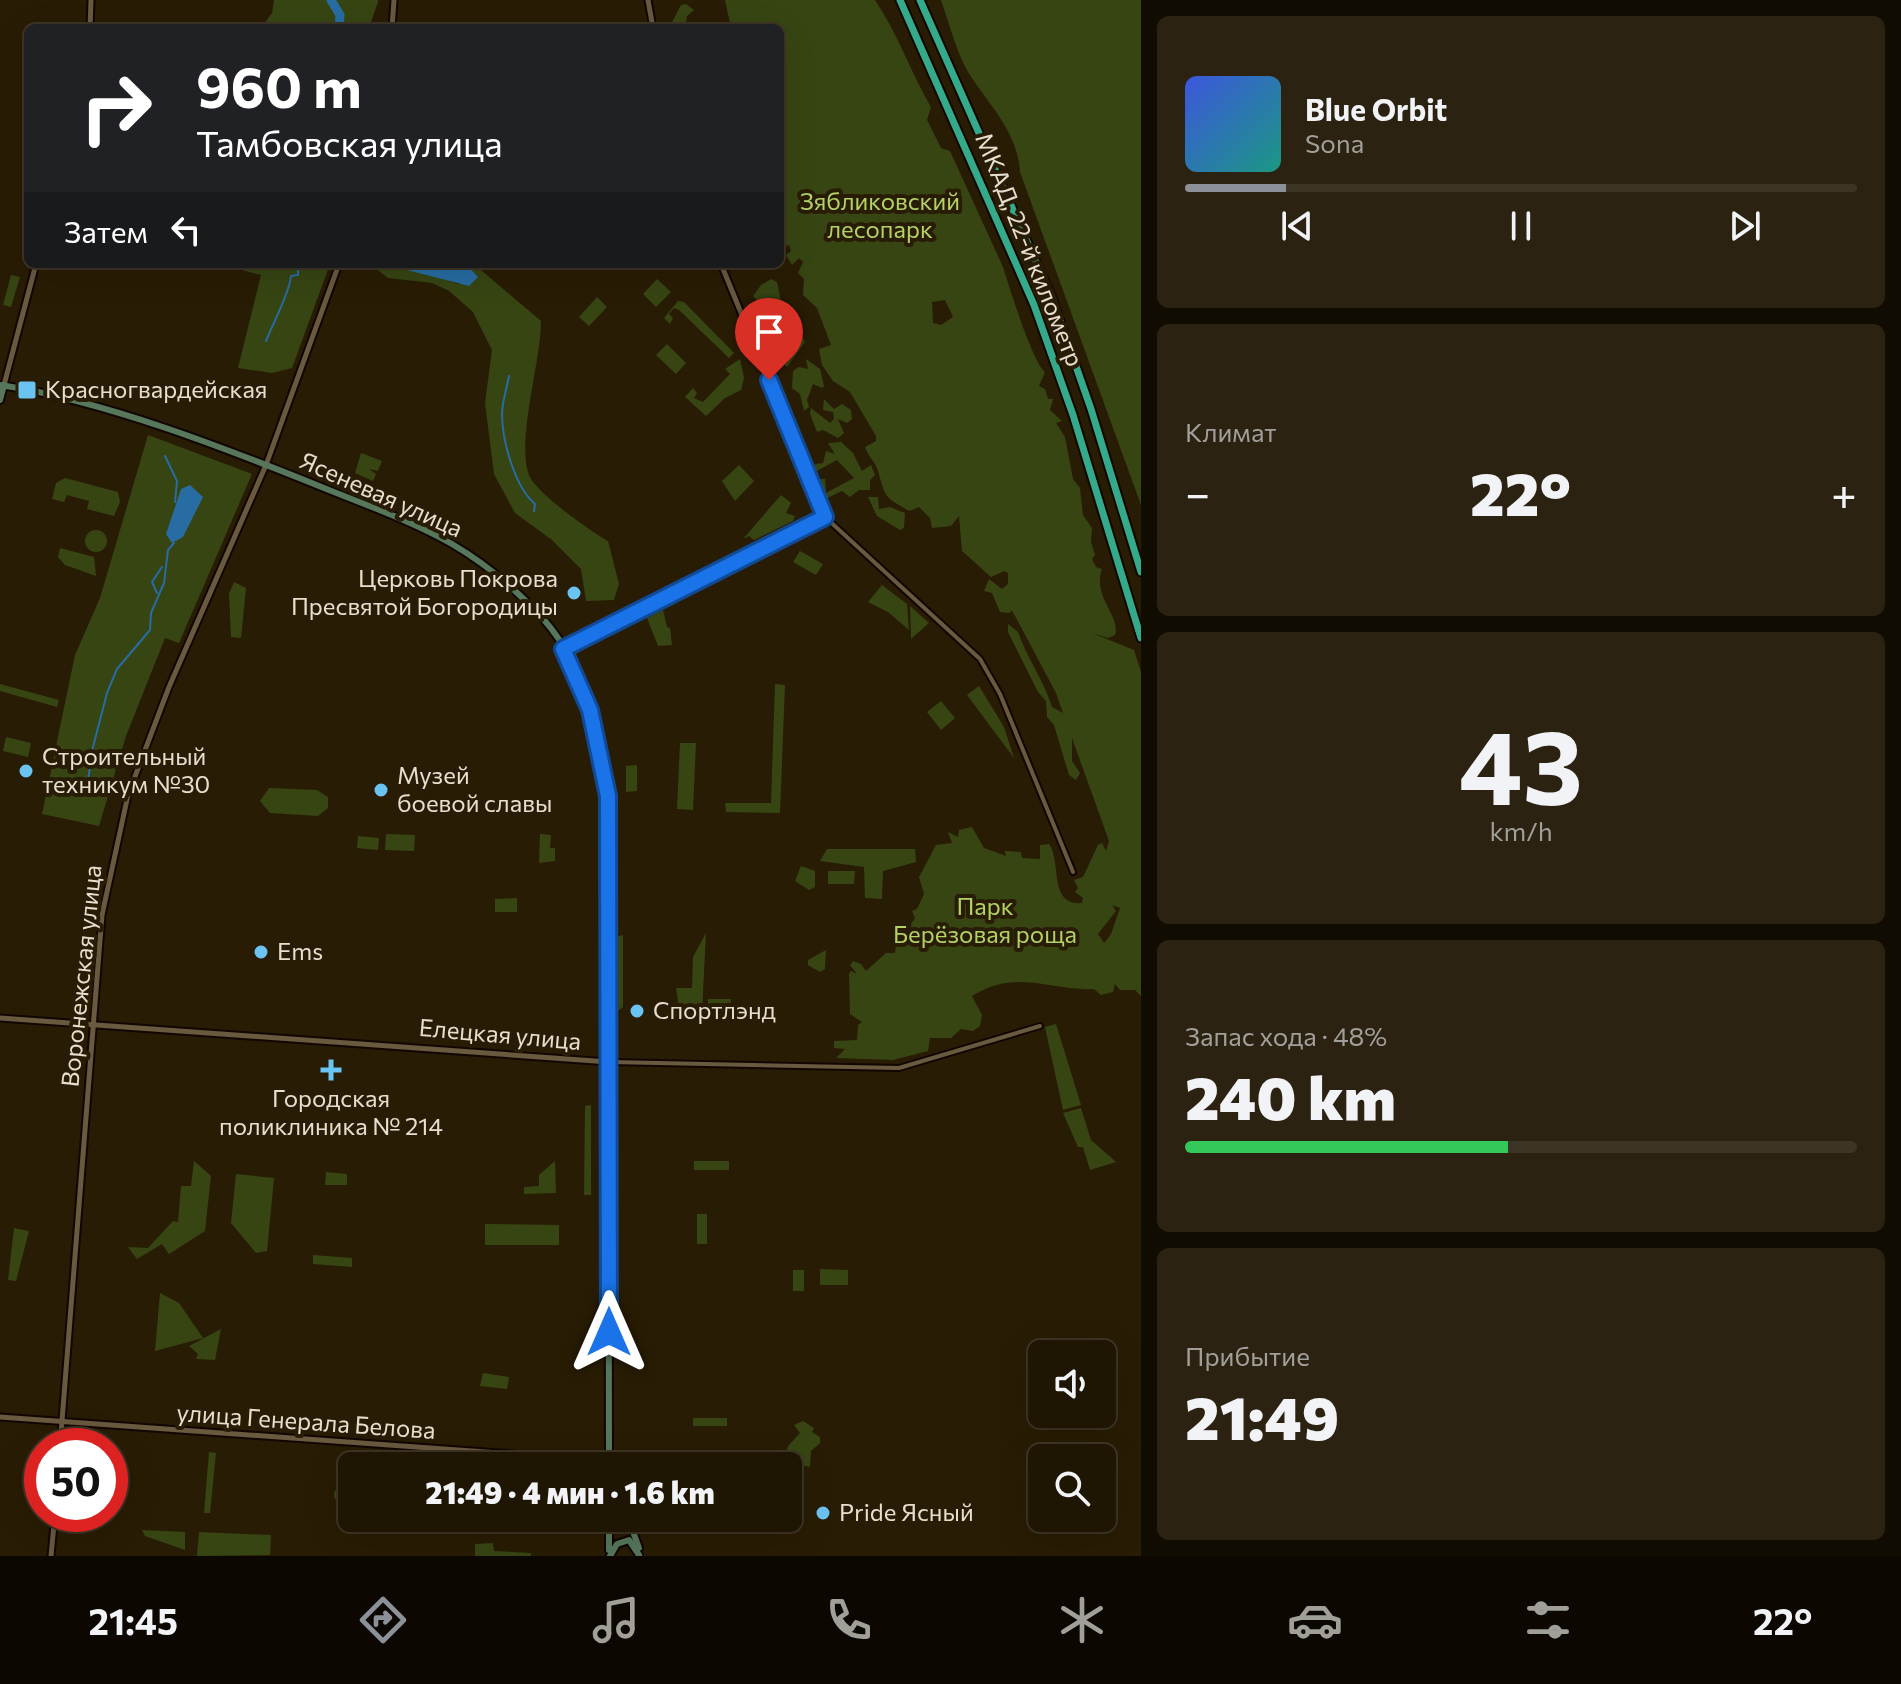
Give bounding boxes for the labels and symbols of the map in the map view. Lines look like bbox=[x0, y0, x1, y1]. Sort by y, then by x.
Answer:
street label: МКАД, 22-й километр bbox=[970, 128, 1091, 371]
park label: Зябликовский лесопарк bbox=[800, 186, 960, 243]
pin bbox=[735, 298, 803, 380]
place label: Красногвардейская bbox=[45, 374, 267, 403]
marker: Красногвардейская bbox=[16, 379, 38, 401]
street label: Ясеневая улица bbox=[296, 445, 467, 542]
place label: Церковь Покрова Пресвятой Богородицы bbox=[291, 563, 558, 620]
marker: Церковь Покрова Пресвятой Богородицы bbox=[565, 584, 583, 602]
place label: Строительный техникум №30 bbox=[42, 741, 210, 798]
place label: Музей боевой славы bbox=[397, 760, 552, 817]
marker: Строительный техникум №30 bbox=[17, 762, 35, 780]
marker: Музей боевой славы bbox=[372, 781, 390, 799]
street label: Воронежская улица bbox=[54, 863, 107, 1088]
park label: Парк Берёзовая роща bbox=[893, 891, 1077, 948]
place label: Ems bbox=[277, 936, 323, 965]
marker: Ems bbox=[252, 943, 270, 961]
place label: Спортлэнд bbox=[653, 995, 776, 1024]
marker: Спортлэнд bbox=[628, 1002, 646, 1020]
street label: Елецкая улица bbox=[418, 1012, 583, 1055]
marker: Городская поликлиника № 214 bbox=[320, 1059, 342, 1081]
place label: Городская поликлиника № 214 bbox=[219, 1083, 443, 1140]
position arrow bbox=[567, 1290, 651, 1374]
street label: улица Генерала Белова bbox=[176, 1397, 437, 1444]
speed limit sign: 50 bbox=[24, 1428, 128, 1532]
place label: Pride Ясный bbox=[839, 1497, 974, 1526]
marker: Pride Ясный bbox=[814, 1504, 832, 1522]

